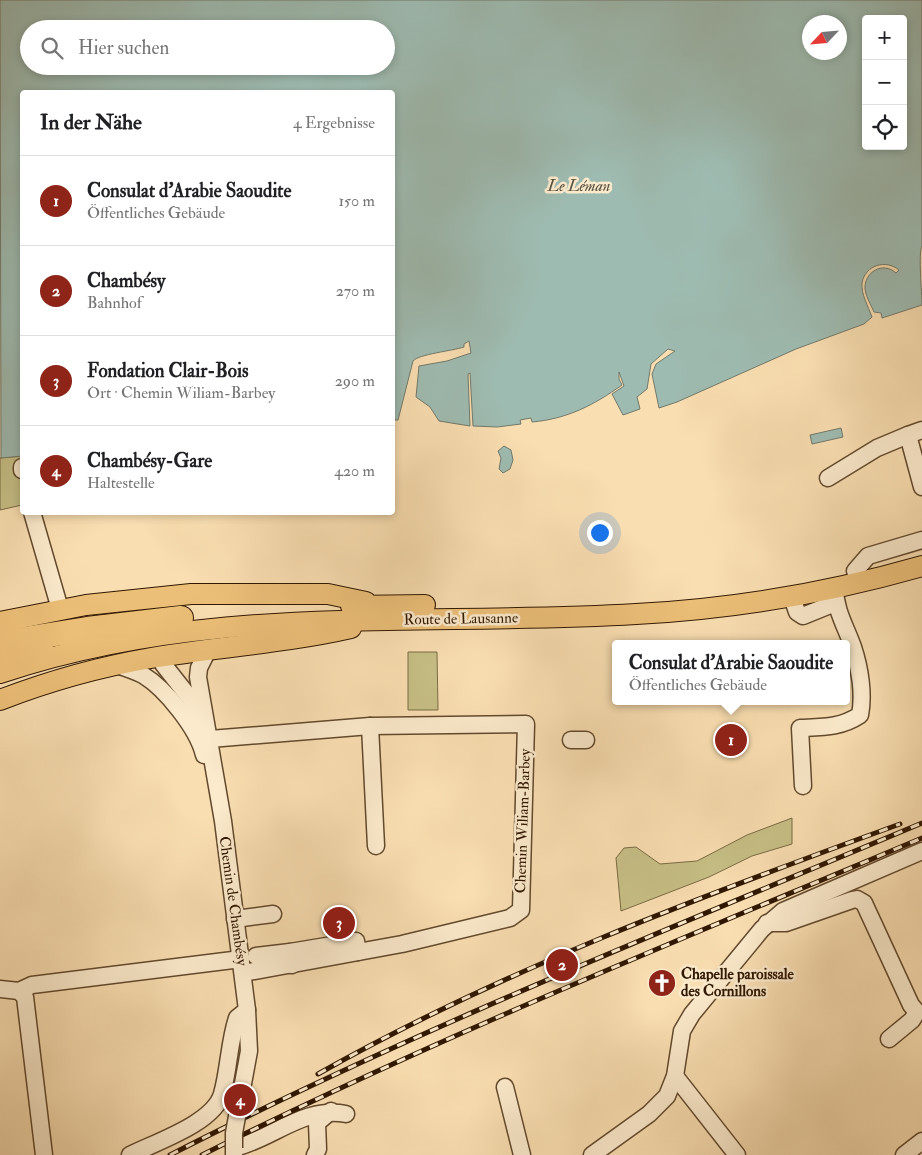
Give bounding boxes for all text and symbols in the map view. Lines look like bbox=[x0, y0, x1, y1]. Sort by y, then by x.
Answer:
north arrow bbox=[802, 15, 847, 60]
map controls bbox=[862, 15, 907, 150]
button: + bbox=[862, 15, 907, 60]
search box bbox=[20, 20, 395, 75]
icon: search bbox=[38, 34, 66, 62]
text: Hier suchen bbox=[78, 36, 169, 60]
button: − bbox=[862, 60, 907, 105]
button: locate bbox=[862, 105, 907, 150]
text: In der Nähe bbox=[40, 109, 142, 136]
text: 4 Ergebnisse bbox=[293, 113, 375, 133]
water label: Le Léman bbox=[547, 176, 610, 196]
text: Consulat d'Arabie Saoudite bbox=[87, 179, 291, 203]
text: 1 bbox=[53, 191, 59, 211]
text: 150 m bbox=[338, 191, 375, 211]
text: Öffentliches Gebäude bbox=[87, 203, 225, 223]
text: Chambésy bbox=[87, 269, 165, 293]
text: 2 bbox=[52, 281, 60, 301]
text: 270 m bbox=[336, 281, 375, 301]
text: Bahnhof bbox=[87, 293, 142, 313]
text: Fondation Clair-Bois bbox=[87, 359, 248, 383]
text: 3 bbox=[53, 371, 59, 391]
text: 290 m bbox=[335, 371, 375, 391]
text: Ort · Chemin Wiliam-Barbey bbox=[87, 383, 275, 403]
text: Chambésy-Gare bbox=[87, 449, 212, 473]
text: 4 bbox=[52, 461, 60, 481]
text: 420 m bbox=[334, 461, 375, 481]
text: Haltestelle bbox=[87, 473, 155, 493]
your location bbox=[587, 520, 613, 546]
street label: Route de Lausanne bbox=[404, 609, 518, 629]
popup bbox=[612, 640, 850, 705]
text: Consulat d'Arabie Saoudite bbox=[629, 651, 833, 675]
text: Öffentliches Gebäude bbox=[629, 675, 767, 695]
pin: 1 bbox=[715, 721, 747, 759]
street label: Chemin Wiliam-Barbey bbox=[511, 748, 535, 894]
street label: Chemin de Chambésy bbox=[215, 835, 252, 967]
pin: 3 bbox=[323, 904, 355, 942]
pin: 2 bbox=[546, 946, 578, 984]
place label: Chapelle paroissale des Cornillons bbox=[681, 965, 795, 1001]
church icon: Chapelle paroissale des Cornillons bbox=[647, 968, 677, 998]
pin: 4 bbox=[224, 1081, 256, 1119]

